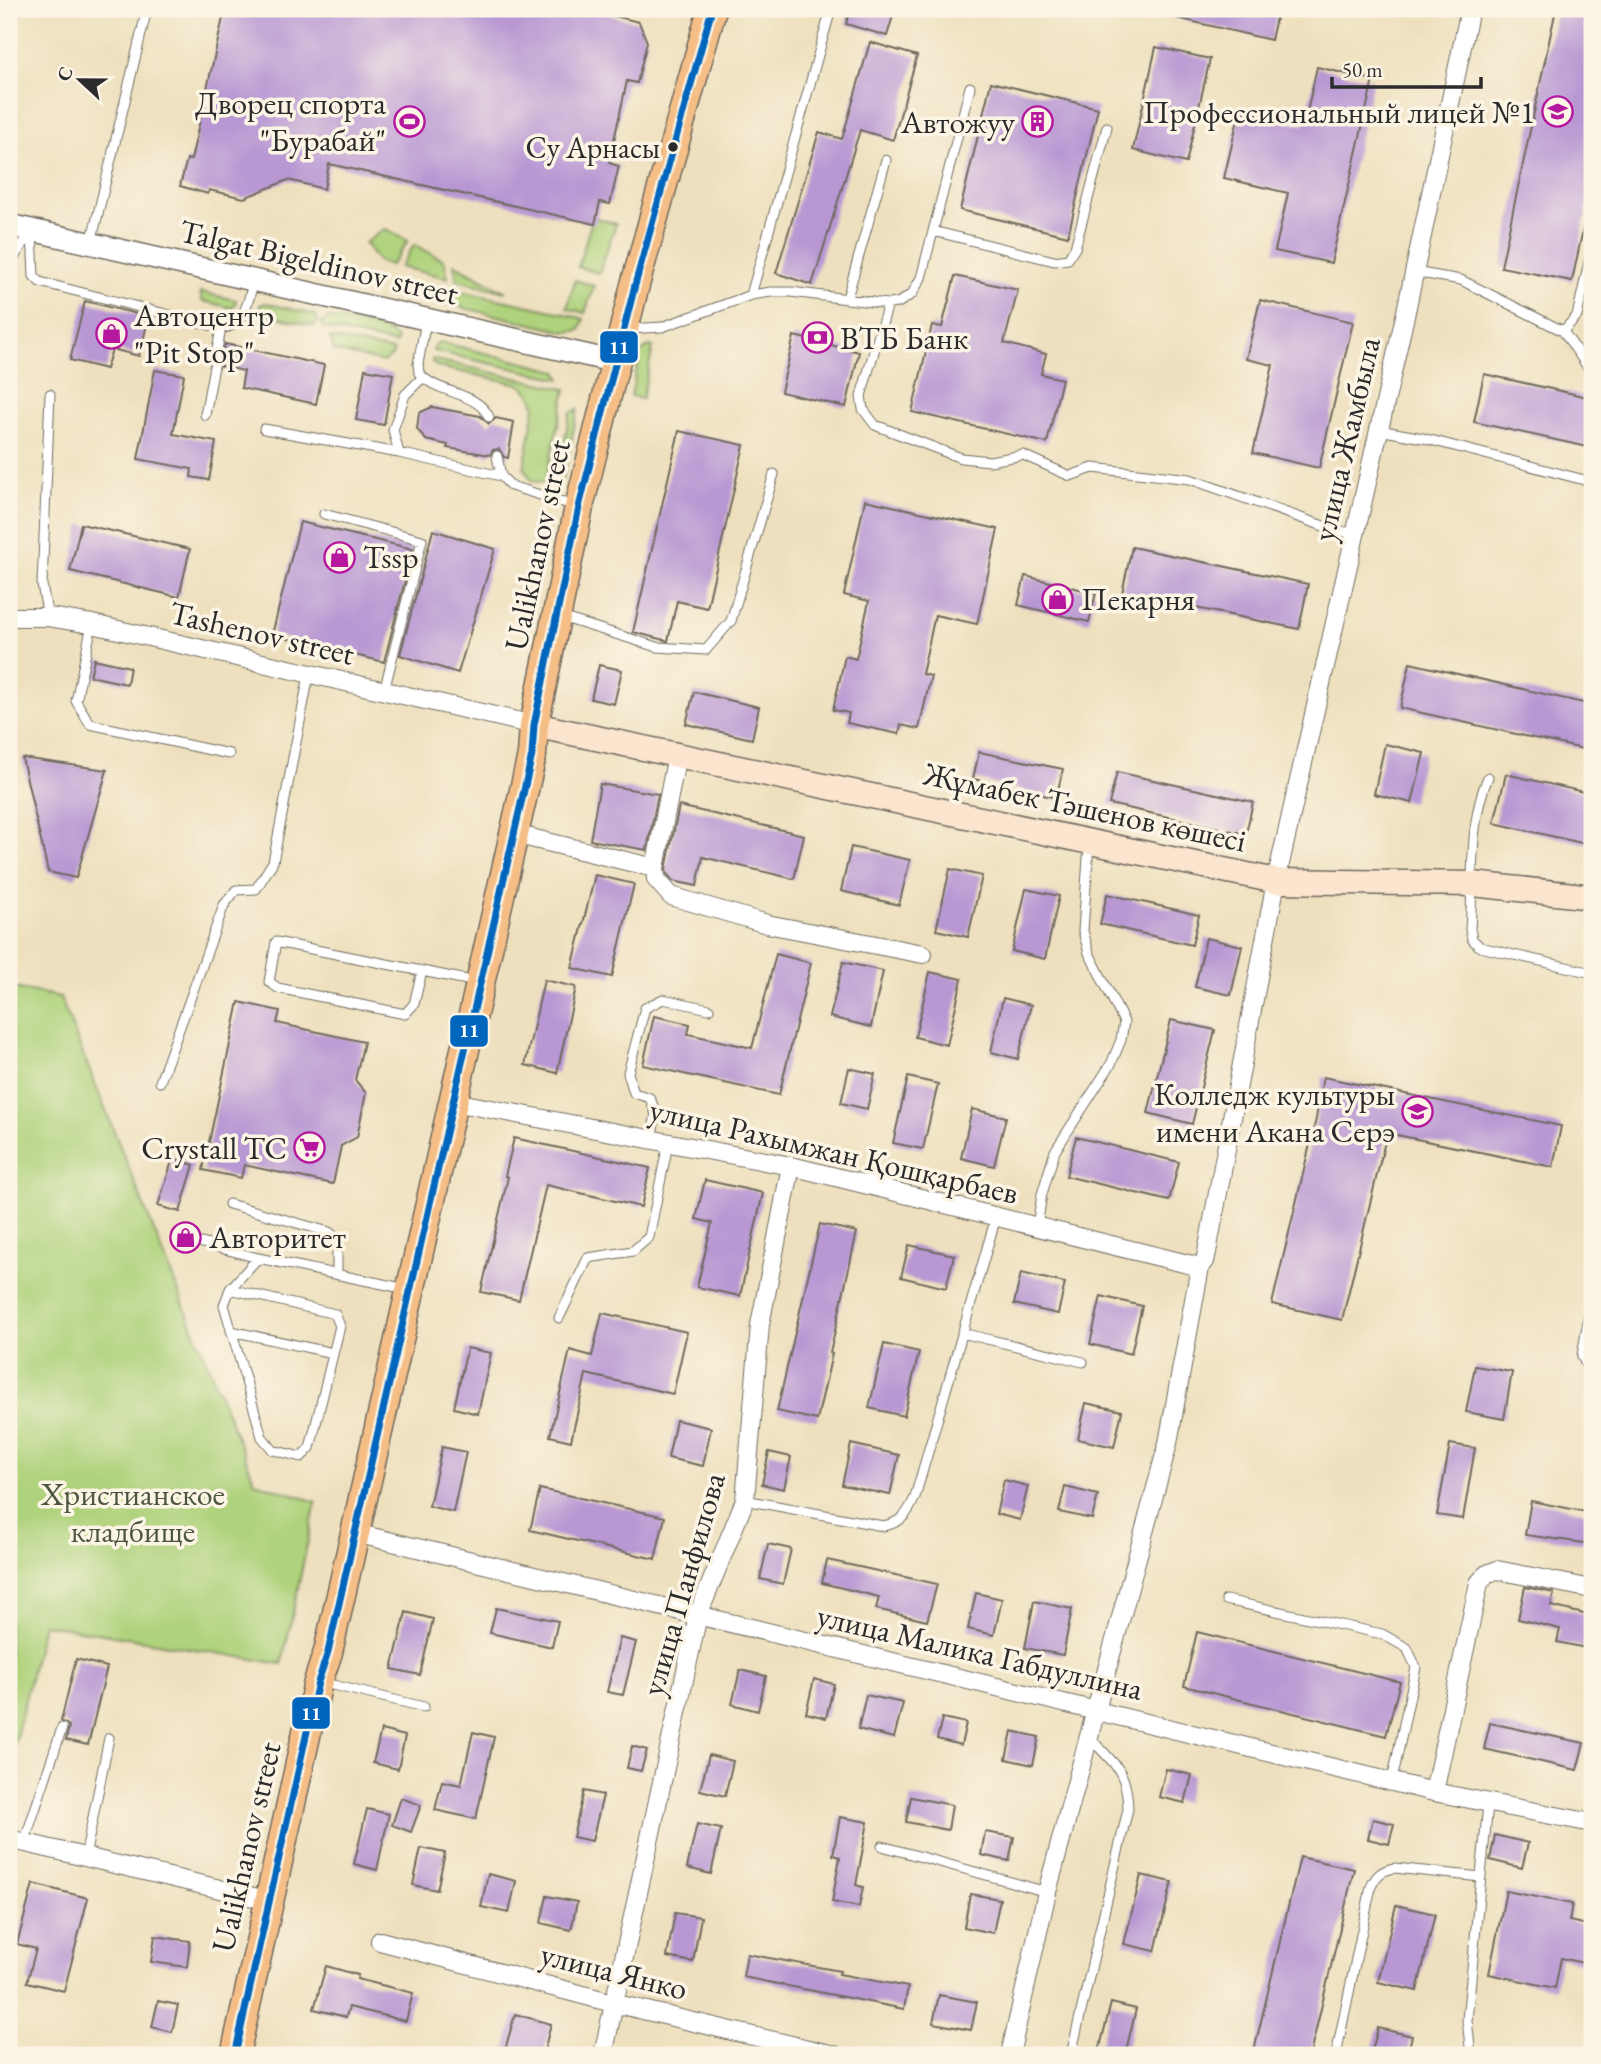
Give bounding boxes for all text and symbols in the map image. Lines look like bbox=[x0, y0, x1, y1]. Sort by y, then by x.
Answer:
north arrow bbox=[46, 46, 116, 116]
scale bar bbox=[1332, 46, 1480, 90]
text: 50 m bbox=[1342, 56, 1383, 83]
text: С bbox=[51, 63, 79, 85]
place label: Дворец спорта "Бурабай" bbox=[195, 82, 386, 161]
place label: Профессиональный лицей №1 bbox=[1143, 91, 1535, 133]
school or university icon: Профессиональный лицей №1 bbox=[1541, 95, 1575, 129]
place label: Автожуу bbox=[900, 101, 1016, 143]
sports icon: Дворец спорта "Бурабай" bbox=[392, 104, 426, 138]
building icon: Автожуу bbox=[1021, 105, 1055, 139]
place label: Су Арнасы bbox=[526, 128, 660, 167]
marker: Су Арнасы bbox=[666, 140, 680, 154]
street label: Talgat Bigeldinov street bbox=[176, 210, 462, 314]
place label: Автоцентр "Pit Stop" bbox=[133, 294, 274, 373]
shop icon: Автоцентр "Pit Stop" bbox=[94, 316, 128, 350]
place label: ВТБ Банк bbox=[840, 317, 968, 359]
bank icon: ВТБ Банк bbox=[800, 321, 834, 355]
line badge: 11 bbox=[599, 330, 639, 364]
street label: улица Жамбыла bbox=[1302, 333, 1390, 545]
text: 11 bbox=[609, 335, 629, 360]
street label: Ualikhanov street bbox=[494, 436, 580, 654]
place label: Tssp bbox=[363, 536, 419, 578]
shop icon: Tssp bbox=[323, 540, 357, 574]
place label: Пекарня bbox=[1081, 578, 1195, 620]
shop icon: Пекарня bbox=[1041, 582, 1075, 616]
street label: Tashenov street bbox=[165, 591, 359, 675]
street label: Жұмабек Тәшенов көшесі bbox=[919, 752, 1250, 862]
line badge: 11 bbox=[449, 1014, 489, 1048]
text: 11 bbox=[459, 1018, 479, 1043]
place label: Колледж культуры имени Акана Серэ bbox=[1154, 1073, 1395, 1152]
street label: улица Рахымжан Қошқарбаев bbox=[646, 1088, 1022, 1214]
school or university icon: Колледж культуры имени Акана Серэ bbox=[1401, 1095, 1435, 1129]
place label: Crystall TC bbox=[141, 1127, 287, 1169]
supermarket icon: Crystall TC bbox=[293, 1131, 327, 1165]
place label: Авторитет bbox=[208, 1216, 346, 1258]
shop icon: Авторитет bbox=[169, 1220, 203, 1254]
street label: улица Панфилова bbox=[631, 1467, 735, 1700]
park label: Христианское кладбище bbox=[40, 1473, 225, 1552]
street label: улица Малика Габдуллина bbox=[813, 1594, 1147, 1710]
line badge: 11 bbox=[291, 1696, 331, 1730]
text: 11 bbox=[301, 1701, 321, 1726]
street label: Ualikhanov street bbox=[201, 1738, 291, 1956]
street label: улица Янко bbox=[536, 1933, 692, 2009]

